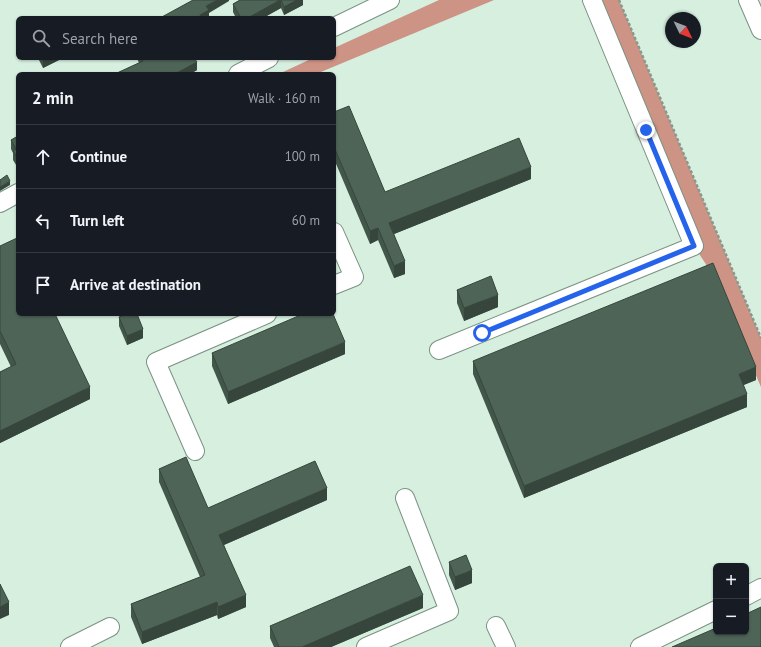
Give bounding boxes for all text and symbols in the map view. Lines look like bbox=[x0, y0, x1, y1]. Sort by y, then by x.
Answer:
north arrow bbox=[665, 12, 701, 48]
search box bbox=[16, 16, 336, 60]
icon: search bbox=[30, 27, 52, 49]
text: Search here bbox=[62, 29, 138, 48]
text: 2 min bbox=[32, 87, 73, 109]
text: Walk · 160 m bbox=[248, 90, 320, 107]
route end bbox=[637, 121, 655, 139]
icon: ahead bbox=[32, 146, 54, 168]
text: Continue bbox=[70, 147, 127, 166]
text: 100 m bbox=[285, 148, 320, 165]
icon: left bbox=[32, 210, 54, 232]
text: Turn left bbox=[70, 211, 124, 230]
text: 60 m bbox=[292, 212, 320, 229]
icon: arrive bbox=[32, 274, 54, 296]
text: Arrive at destination bbox=[70, 275, 201, 294]
route start bbox=[473, 324, 491, 342]
map controls bbox=[713, 563, 749, 635]
button: + bbox=[713, 563, 749, 599]
button: − bbox=[713, 599, 749, 635]

